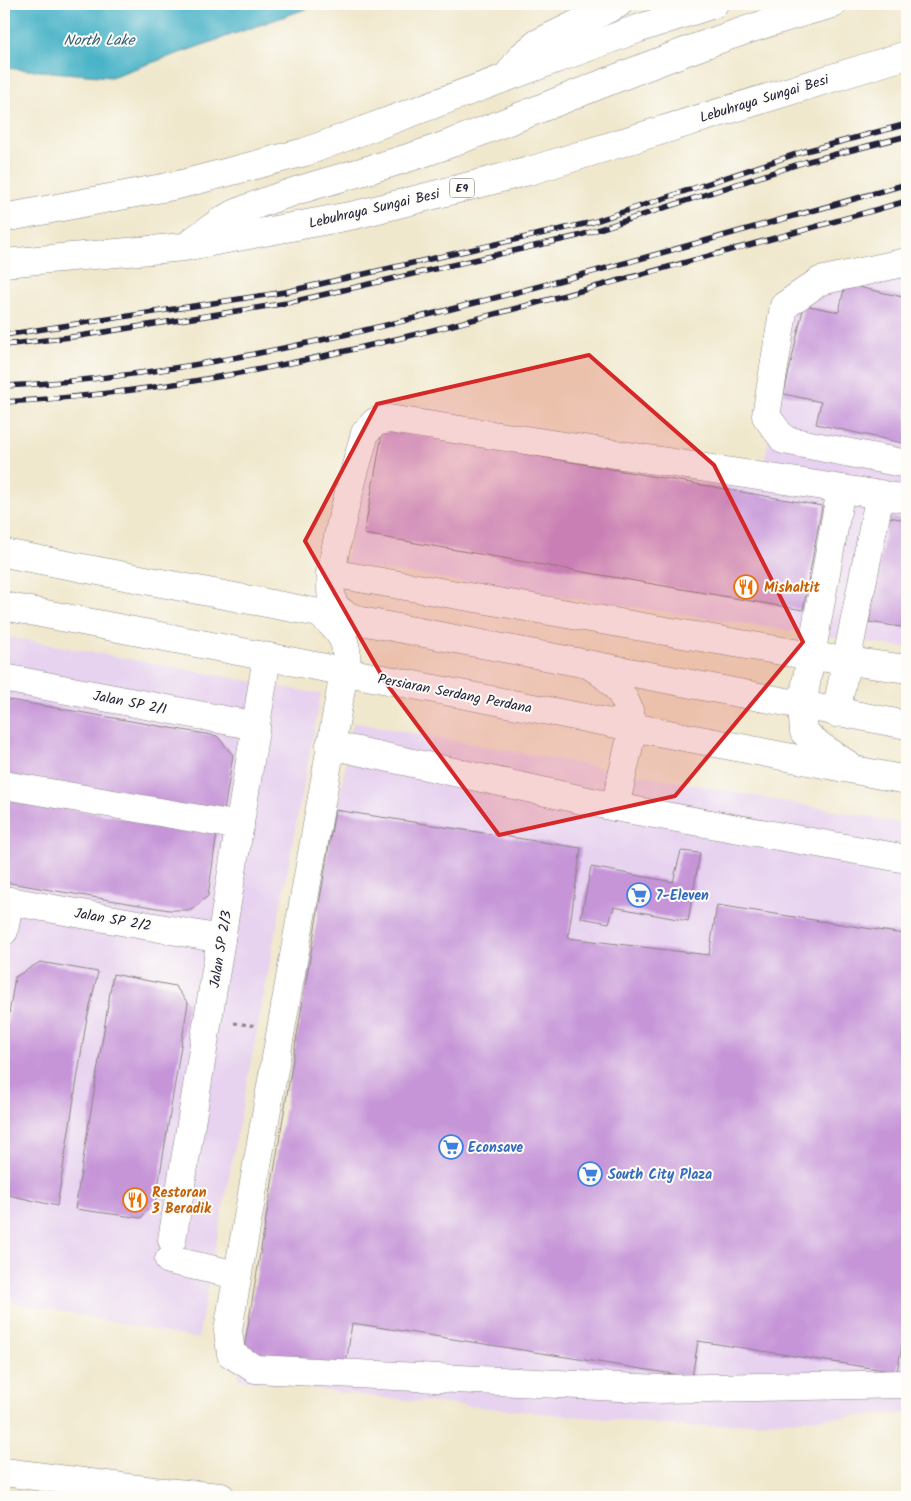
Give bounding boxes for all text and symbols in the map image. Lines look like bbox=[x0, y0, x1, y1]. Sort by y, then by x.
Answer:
water label: North Lake bbox=[64, 29, 136, 53]
street label: Lebuhraya Sungai Besi bbox=[697, 69, 832, 129]
road number: E9 bbox=[450, 178, 474, 198]
street label: Lebuhraya Sungai Besi bbox=[307, 183, 443, 235]
restaurant icon: Mishaltit bbox=[733, 574, 759, 600]
place label: Mishaltit bbox=[764, 577, 820, 599]
street label: Persiaran Serdang Perdana bbox=[376, 668, 534, 720]
street label: Jalan SP 2/1 bbox=[91, 685, 168, 721]
supermarket icon: 7-Eleven bbox=[626, 882, 652, 908]
place label: 7-Eleven bbox=[656, 885, 709, 907]
street label: Jalan SP 2/2 bbox=[72, 902, 153, 938]
street label: Jalan SP 2/3 bbox=[204, 909, 238, 989]
supermarket icon: Econsave bbox=[438, 1134, 464, 1160]
place label: Econsave bbox=[468, 1137, 523, 1159]
supermarket icon: South City Plaza bbox=[577, 1161, 603, 1187]
place label: South City Plaza bbox=[608, 1164, 712, 1186]
place label: Restoran 3 Beradik bbox=[151, 1182, 212, 1220]
restaurant icon: Restoran 3 Beradik bbox=[122, 1187, 148, 1213]

